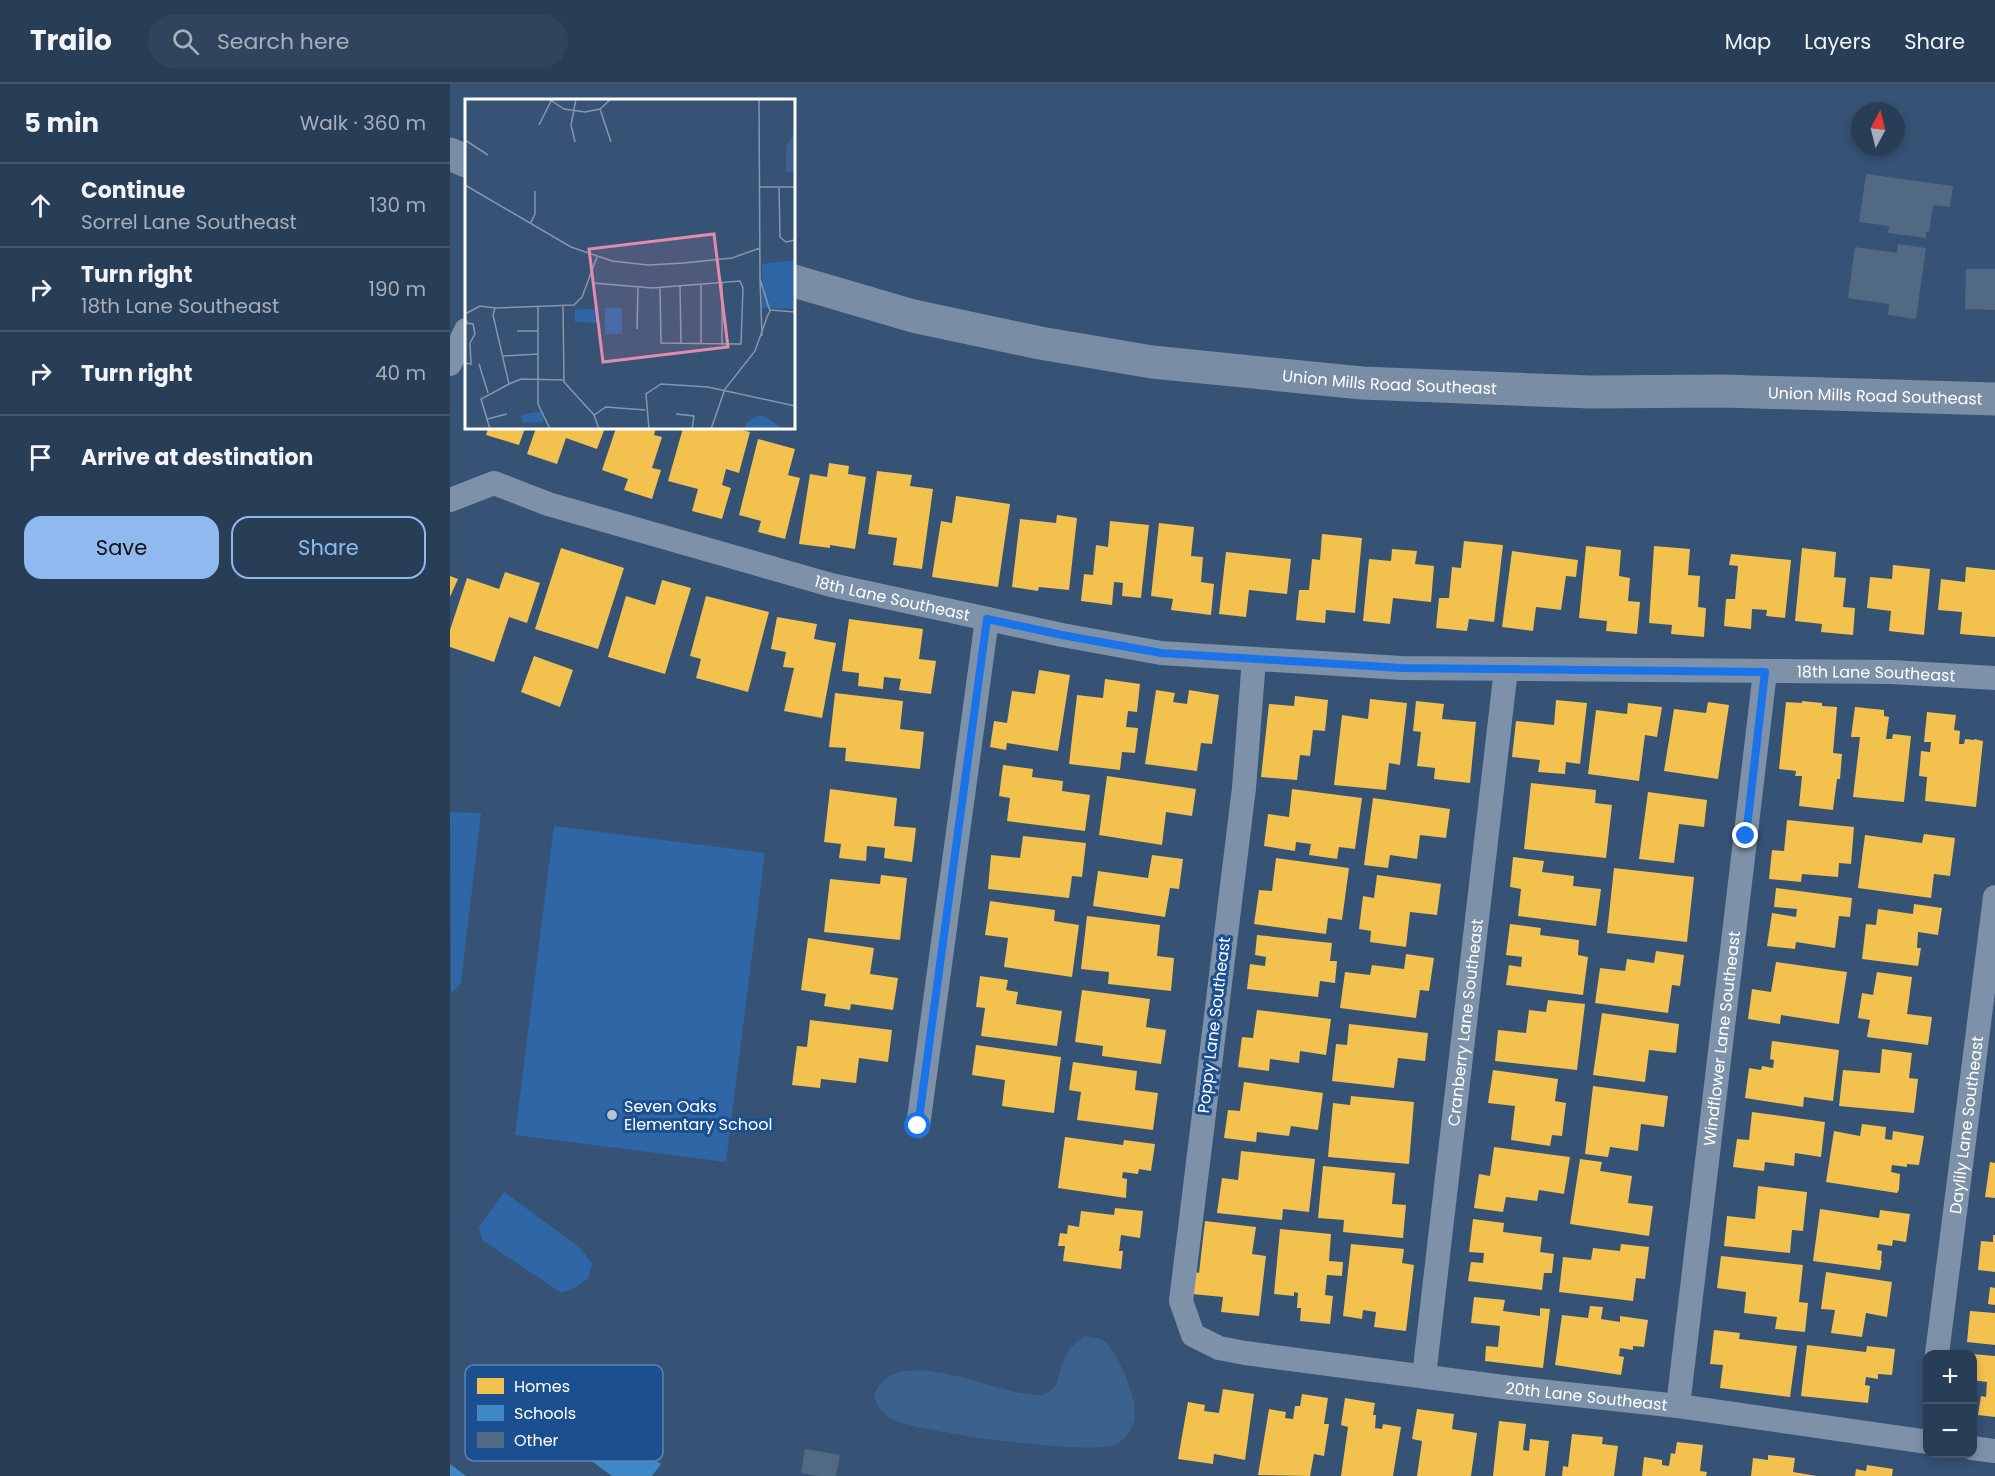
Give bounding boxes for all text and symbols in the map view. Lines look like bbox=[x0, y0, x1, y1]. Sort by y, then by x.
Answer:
search box bbox=[148, 14, 568, 68]
text: Trailo bbox=[30, 21, 112, 60]
icon: search bbox=[169, 25, 202, 58]
text: Search here bbox=[217, 26, 349, 57]
text: Map bbox=[1725, 27, 1771, 56]
text: Layers bbox=[1804, 27, 1871, 56]
text: Share bbox=[1904, 27, 1965, 56]
inset map bbox=[465, 99, 795, 429]
north arrow bbox=[1851, 102, 1905, 156]
text: 5 min bbox=[24, 105, 99, 141]
text: Walk · 360 m bbox=[300, 109, 426, 137]
text: Continue bbox=[81, 175, 185, 206]
icon: ahead bbox=[24, 189, 57, 222]
text: 130 m bbox=[369, 191, 426, 219]
text: Sorrel Lane Southeast bbox=[81, 208, 297, 236]
text: Turn right bbox=[81, 259, 192, 290]
icon: right bbox=[24, 273, 57, 306]
text: 190 m bbox=[369, 275, 426, 303]
text: 18th Lane Southeast bbox=[81, 292, 279, 320]
icon: right bbox=[24, 357, 57, 390]
text: Turn right bbox=[81, 358, 192, 389]
text: 40 m bbox=[375, 359, 426, 387]
street label: Union Mills Road Southeast bbox=[1281, 364, 1497, 400]
street label: Union Mills Road Southeast bbox=[1768, 381, 1983, 410]
icon: arrive bbox=[24, 441, 57, 474]
text: Arrive at destination bbox=[81, 442, 313, 473]
button: Save bbox=[24, 516, 219, 579]
button: Share bbox=[231, 516, 426, 579]
street label: 18th Lane Southeast bbox=[812, 569, 972, 626]
street label: 18th Lane Southeast bbox=[1797, 660, 1956, 687]
route end bbox=[1732, 822, 1758, 848]
street label: Cranberry Lane Southeast bbox=[1442, 917, 1488, 1127]
street label: Windflower Lane Southeast bbox=[1697, 930, 1746, 1147]
street label: Poppy Lane Southeast bbox=[1192, 935, 1236, 1114]
street label: Daylily Lane Southeast bbox=[1943, 1034, 1989, 1215]
place label: Seven Oaks Elementary School bbox=[624, 1095, 772, 1136]
marker: Seven Oaks Elementary School bbox=[605, 1108, 619, 1122]
route start bbox=[904, 1112, 930, 1138]
map controls bbox=[1923, 1350, 1977, 1458]
button: + bbox=[1923, 1350, 1977, 1404]
legend bbox=[465, 1365, 663, 1461]
text: Homes bbox=[514, 1375, 570, 1398]
street label: 20th Lane Southeast bbox=[1504, 1376, 1669, 1416]
text: Schools bbox=[514, 1402, 576, 1425]
button: − bbox=[1923, 1404, 1977, 1458]
text: Other bbox=[514, 1429, 559, 1452]

